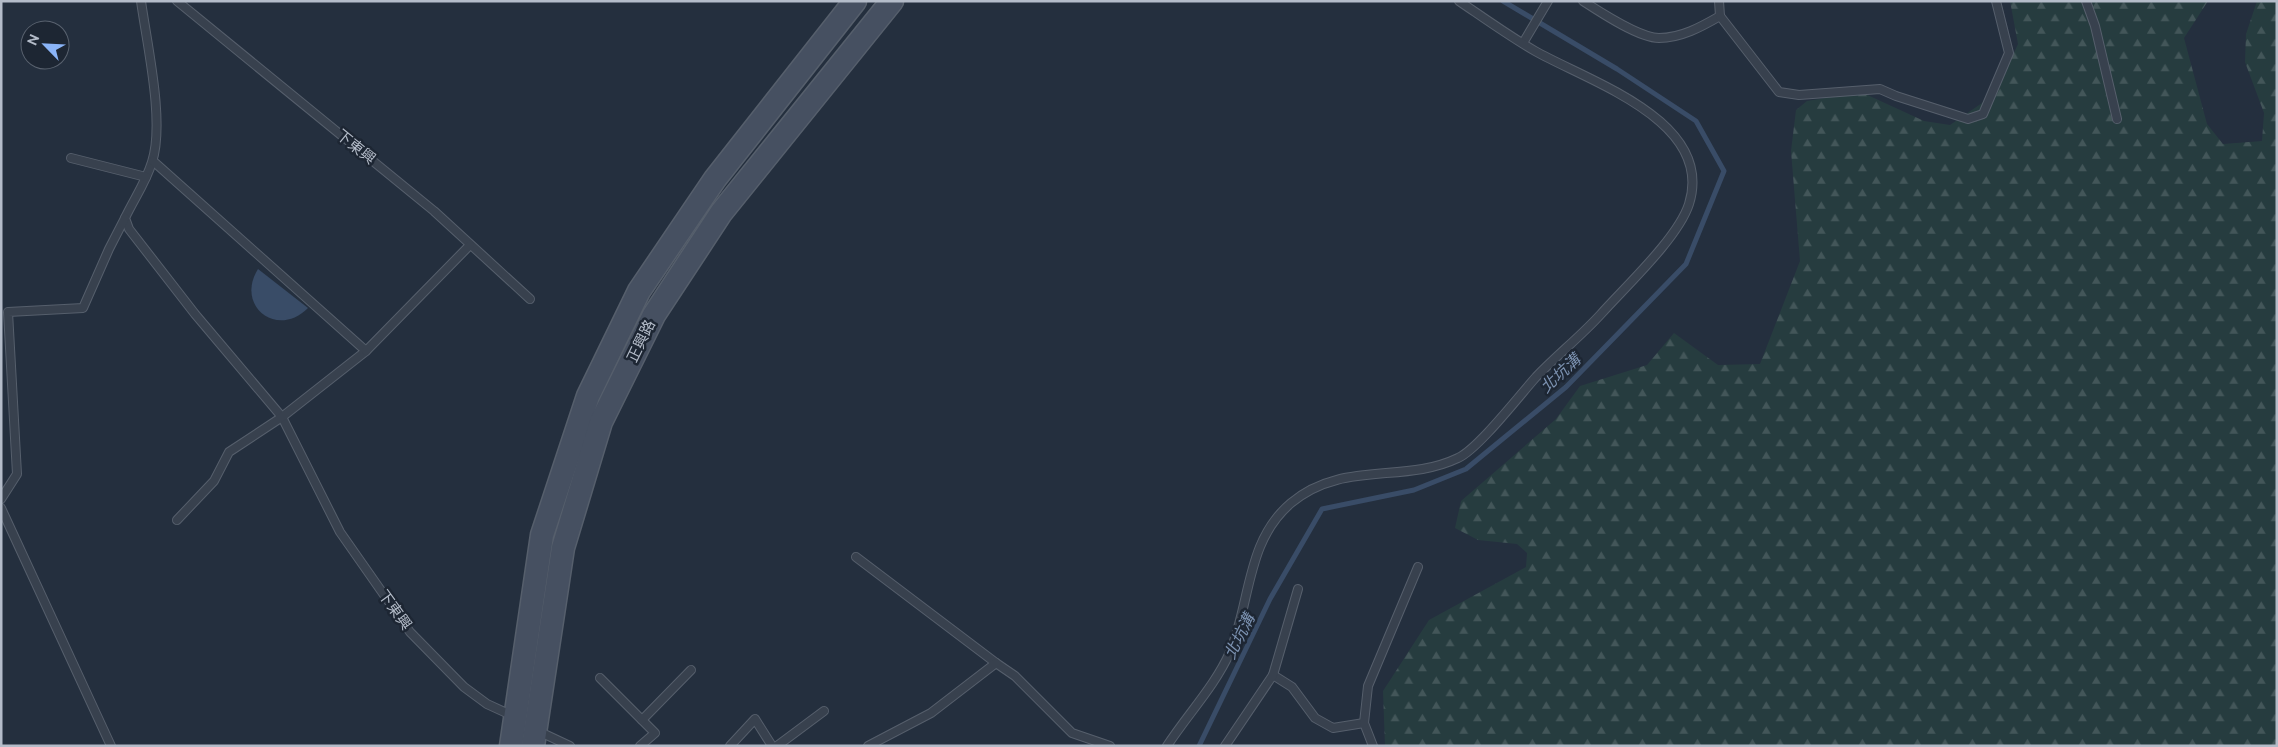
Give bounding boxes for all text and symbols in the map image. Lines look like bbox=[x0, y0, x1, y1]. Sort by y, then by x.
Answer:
north arrow bbox=[20, 20, 70, 70]
text: N bbox=[24, 32, 43, 48]
street label: 下東興 bbox=[333, 126, 379, 167]
street label: 正興路 bbox=[623, 317, 658, 365]
water label: 北坑溝 bbox=[1536, 349, 1585, 396]
street label: 下東興 bbox=[375, 587, 416, 633]
water label: 北坑溝 bbox=[1220, 609, 1258, 662]

